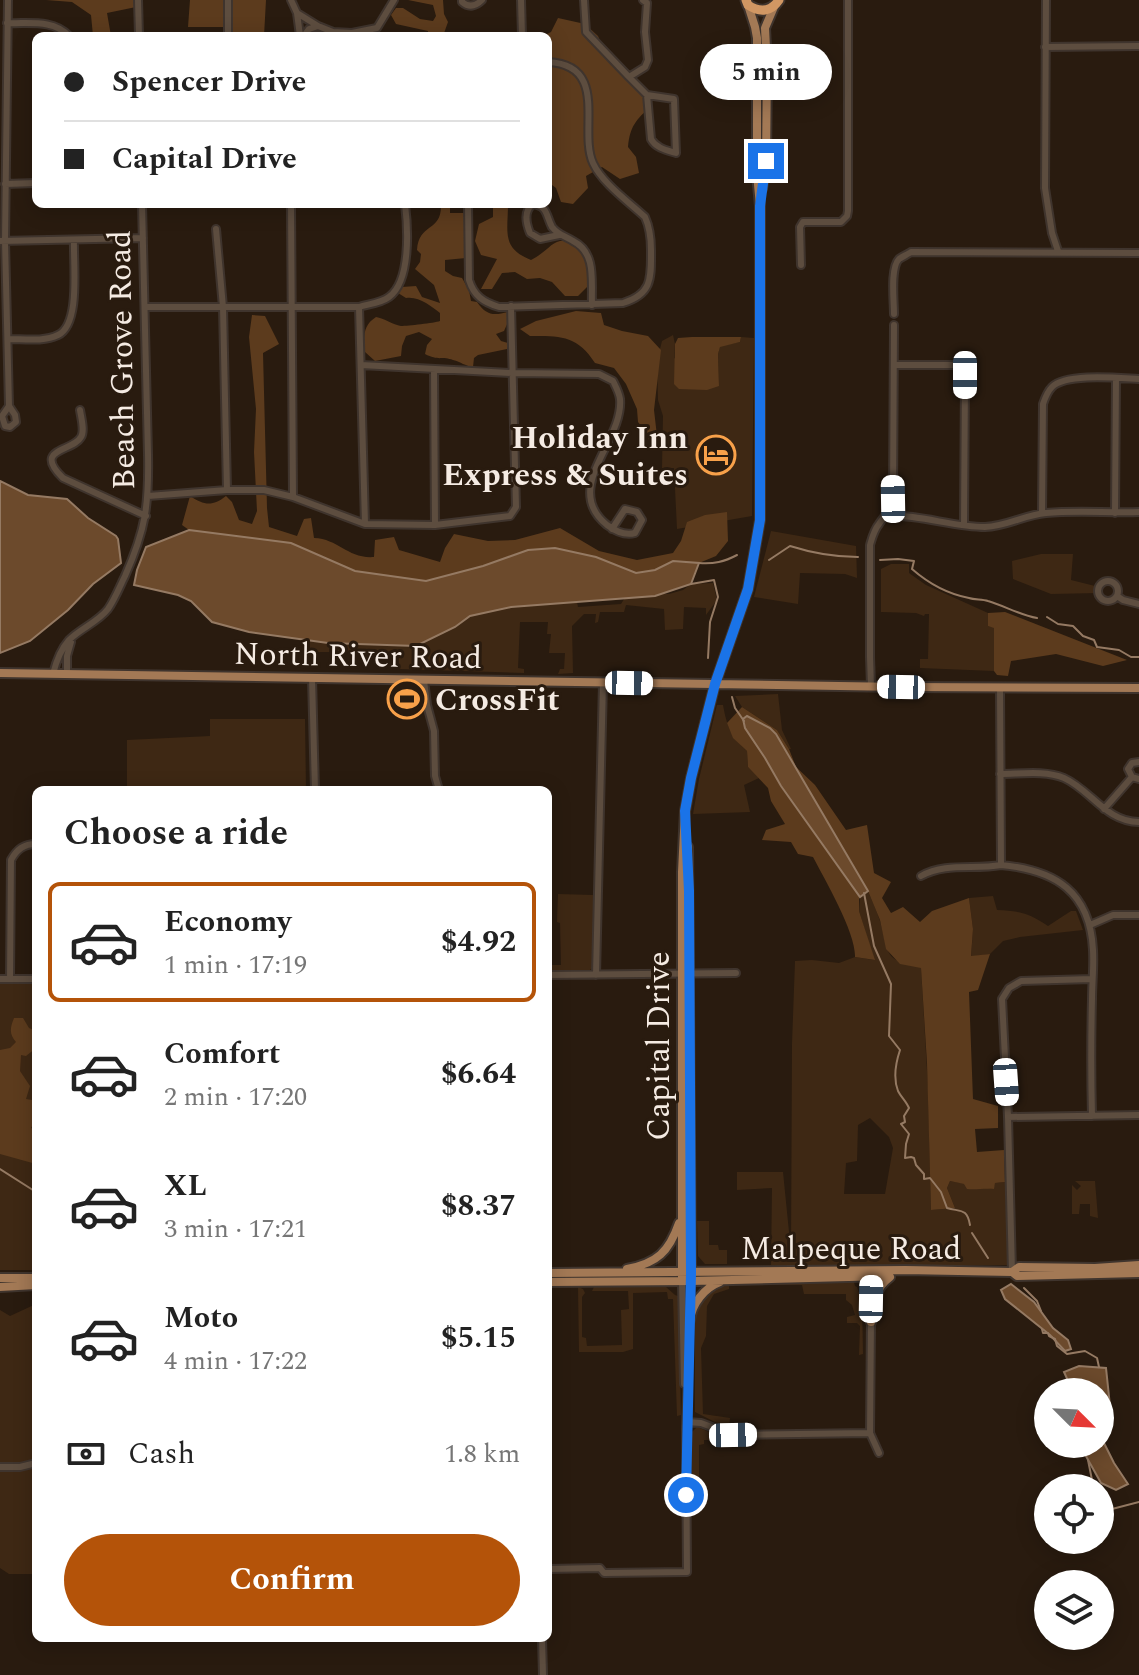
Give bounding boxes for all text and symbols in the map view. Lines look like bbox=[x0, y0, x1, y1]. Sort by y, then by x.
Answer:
callout: 5 min bbox=[700, 45, 832, 101]
text: 5 min bbox=[731, 52, 801, 92]
text: Spencer Drive bbox=[112, 59, 306, 105]
text: Capital Drive bbox=[112, 136, 297, 182]
route end bbox=[748, 143, 784, 179]
street label: Beach Grove Road bbox=[96, 229, 149, 490]
car bbox=[953, 351, 977, 399]
place label: Holiday Inn Express & Suites bbox=[442, 414, 688, 500]
hotel icon: Holiday Inn Express & Suites bbox=[695, 434, 737, 476]
car bbox=[881, 475, 905, 523]
street label: North River Road bbox=[233, 630, 483, 683]
car bbox=[605, 671, 653, 695]
car bbox=[877, 675, 925, 699]
place label: CrossFit bbox=[435, 676, 560, 725]
sports icon: CrossFit bbox=[386, 678, 428, 720]
text: Choose a ride bbox=[64, 806, 288, 861]
text: Economy bbox=[164, 899, 291, 945]
icon: car bbox=[68, 906, 140, 978]
text: $4.92 bbox=[441, 919, 516, 965]
text: 1 min · 17:19 bbox=[164, 945, 307, 985]
street label: Capital Drive bbox=[635, 951, 684, 1141]
text: Comfort bbox=[164, 1031, 280, 1077]
icon: car bbox=[68, 1038, 140, 1110]
text: $6.64 bbox=[441, 1051, 516, 1097]
car bbox=[992, 1057, 1020, 1107]
text: 2 min · 17:20 bbox=[164, 1077, 307, 1117]
text: XL bbox=[164, 1163, 207, 1209]
icon: car bbox=[68, 1170, 140, 1242]
text: $8.37 bbox=[441, 1183, 516, 1229]
text: 3 min · 17:21 bbox=[164, 1209, 307, 1249]
street label: Malpeque Road bbox=[741, 1225, 961, 1274]
car bbox=[859, 1275, 883, 1323]
text: Moto bbox=[164, 1295, 238, 1341]
icon: car bbox=[68, 1302, 140, 1374]
text: $5.15 bbox=[441, 1315, 516, 1361]
text: 4 min · 17:22 bbox=[164, 1341, 307, 1381]
north arrow bbox=[1034, 1378, 1114, 1458]
map controls bbox=[1034, 1378, 1114, 1650]
car bbox=[709, 1423, 757, 1447]
text: Cash bbox=[128, 1431, 195, 1477]
icon: cash bbox=[64, 1432, 108, 1476]
text: 1.8 km bbox=[444, 1434, 520, 1474]
button: locate bbox=[1034, 1474, 1114, 1554]
route start bbox=[668, 1477, 704, 1513]
button: Confirm bbox=[64, 1534, 520, 1626]
button: layers bbox=[1034, 1570, 1114, 1650]

